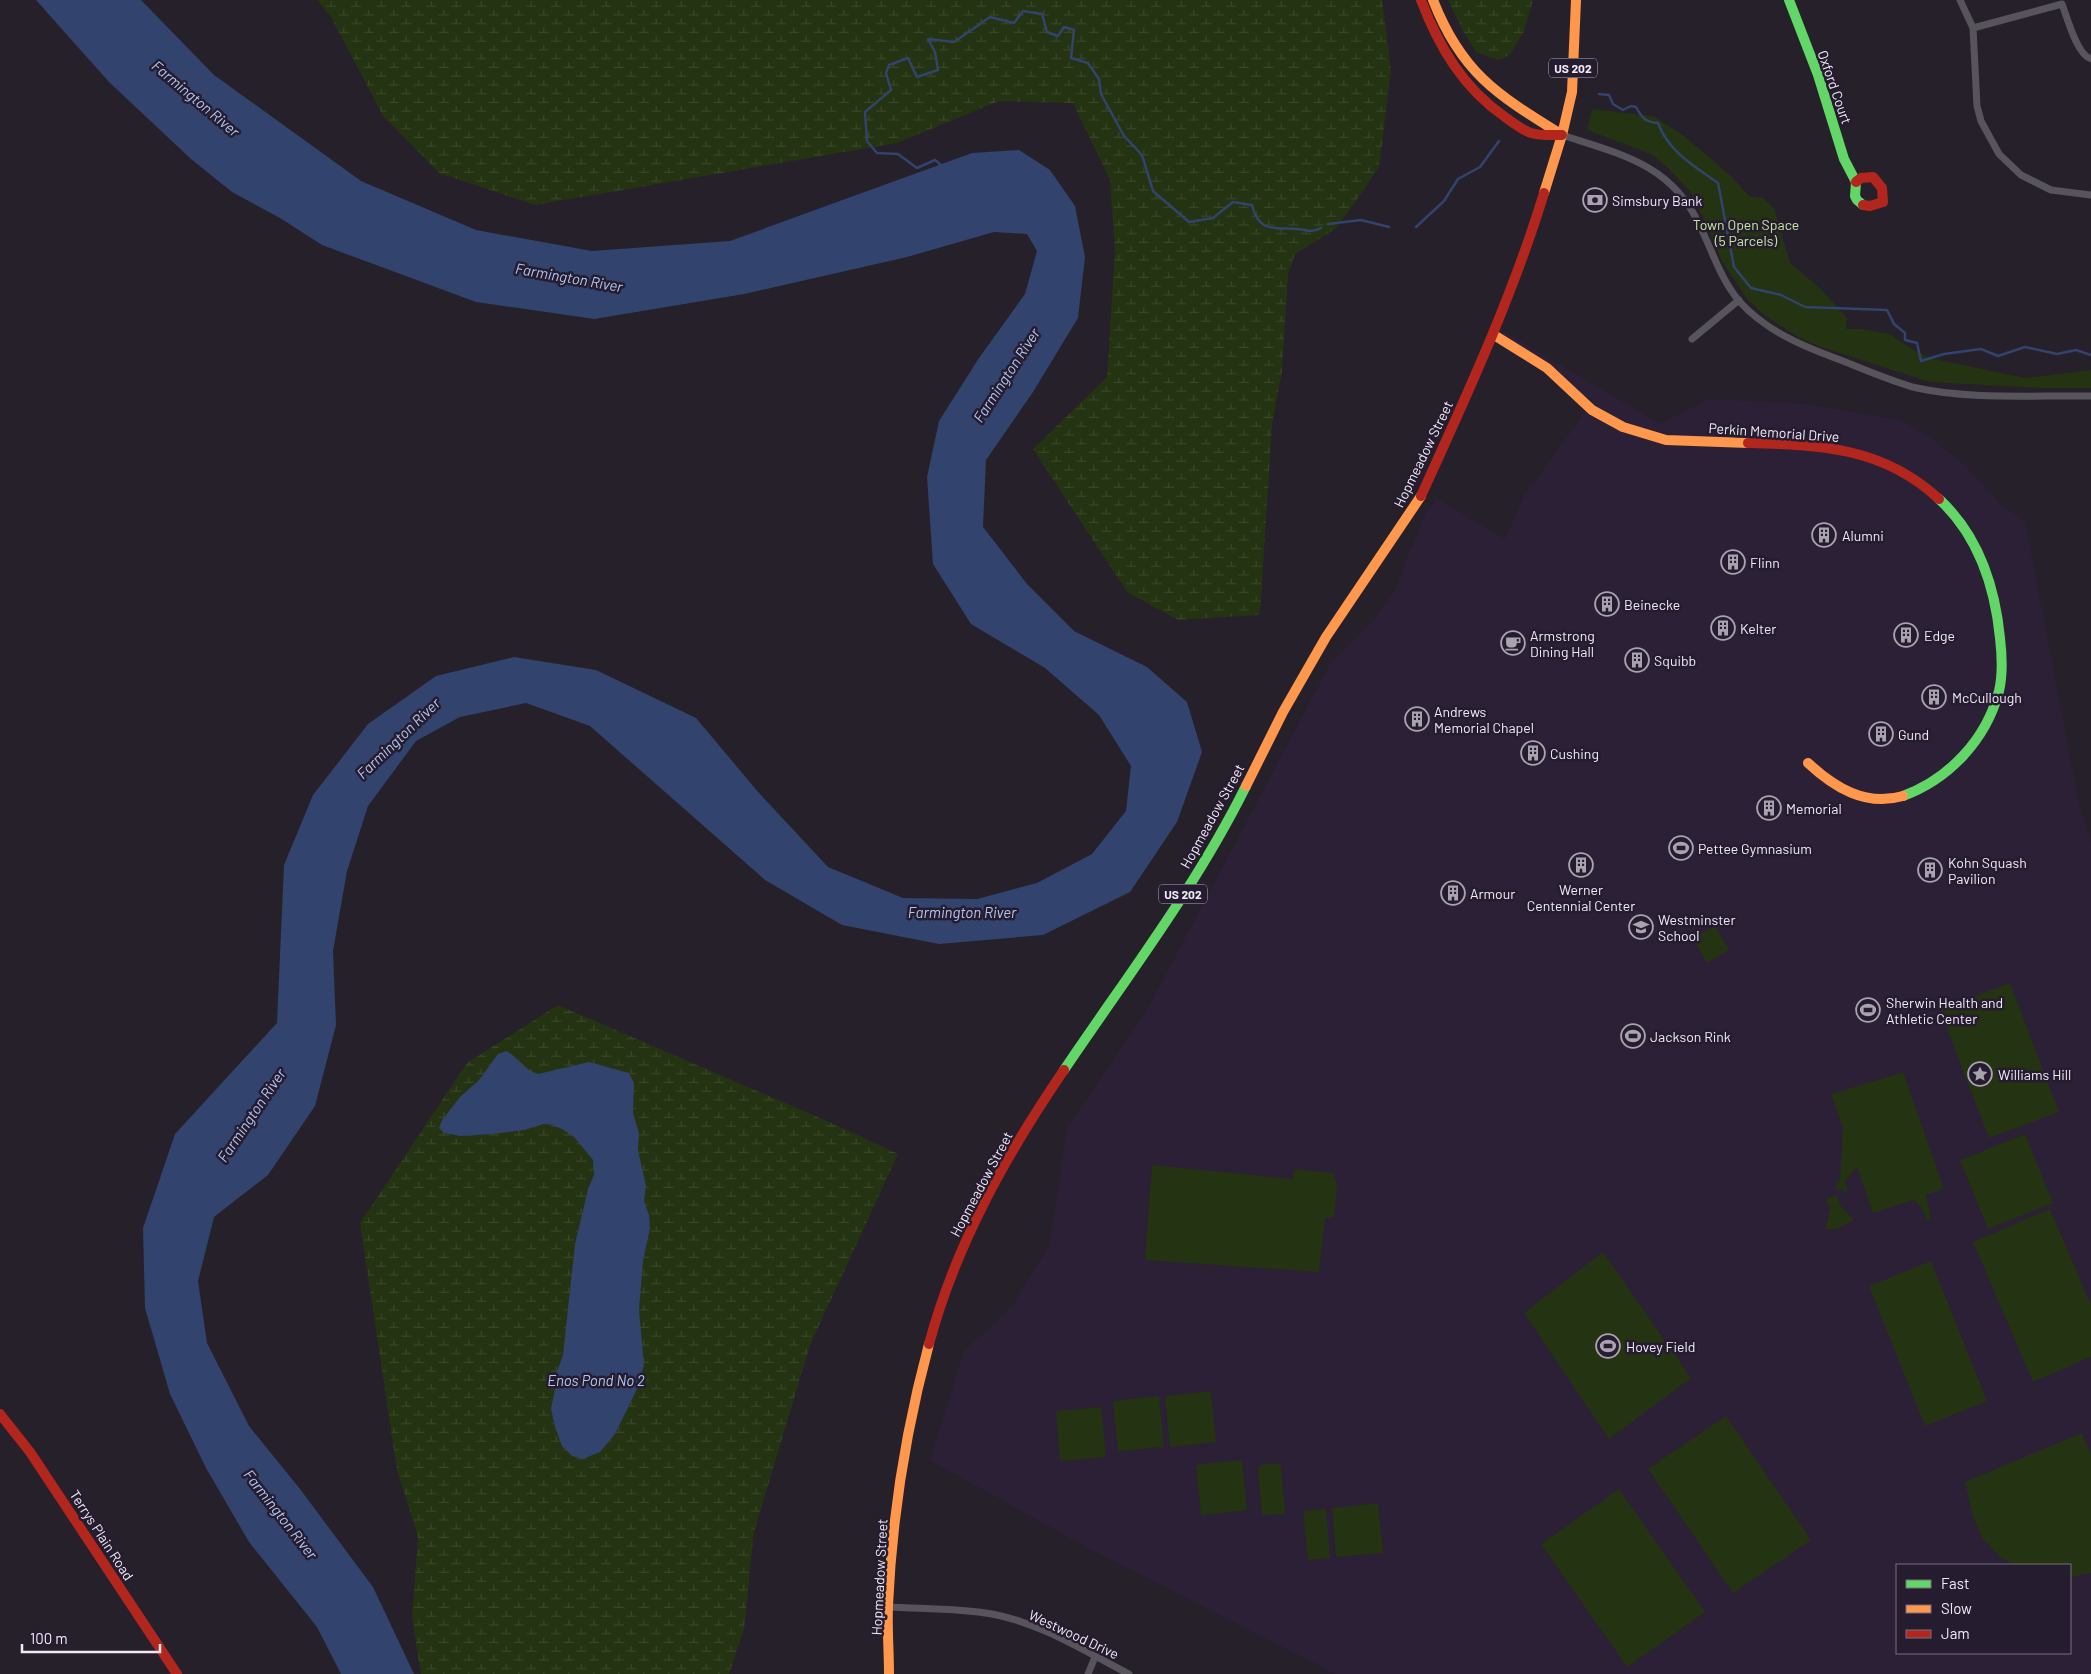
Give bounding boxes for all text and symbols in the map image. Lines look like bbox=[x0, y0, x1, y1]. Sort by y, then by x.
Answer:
street label: Oxford Court bbox=[1814, 48, 1856, 126]
water label: Farmington River bbox=[149, 56, 244, 140]
road number: US 202 bbox=[1549, 58, 1597, 78]
bank icon: Simsbury Bank bbox=[1582, 187, 1608, 213]
place label: Simsbury Bank bbox=[1612, 192, 1702, 209]
park label: Town Open Space (5 Parcels) bbox=[1693, 216, 1799, 249]
water label: Farmington River bbox=[514, 259, 625, 295]
water label: Farmington River bbox=[969, 324, 1044, 425]
street label: Hopmeadow Street bbox=[1390, 398, 1456, 510]
street label: Perkin Memorial Drive bbox=[1708, 419, 1840, 445]
building icon: Alumni bbox=[1811, 522, 1837, 548]
place label: Alumni bbox=[1842, 527, 1884, 544]
building icon: Flinn bbox=[1720, 549, 1746, 575]
place label: Flinn bbox=[1750, 554, 1780, 571]
building icon: Beinecke bbox=[1594, 591, 1620, 617]
place label: Beinecke bbox=[1624, 596, 1680, 613]
building icon: Kelter bbox=[1710, 615, 1736, 641]
place label: Kelter bbox=[1740, 620, 1776, 637]
building icon: Edge bbox=[1893, 622, 1919, 648]
place label: Armstrong Dining Hall bbox=[1530, 627, 1595, 660]
place label: Edge bbox=[1924, 627, 1955, 644]
cafe icon: Armstrong Dining Hall bbox=[1500, 630, 1526, 656]
building icon: Squibb bbox=[1624, 647, 1650, 673]
place label: Squibb bbox=[1654, 652, 1696, 669]
building icon: McCullough bbox=[1921, 684, 1947, 710]
place label: McCullough bbox=[1952, 689, 2022, 706]
water label: Farmington River bbox=[353, 693, 444, 782]
place label: Andrews Memorial Chapel bbox=[1434, 703, 1534, 736]
building icon: Andrews Memorial Chapel bbox=[1404, 706, 1430, 732]
building icon: Gund bbox=[1868, 721, 1894, 747]
place label: Gund bbox=[1898, 726, 1929, 743]
building icon: Cushing bbox=[1520, 740, 1546, 766]
place label: Cushing bbox=[1550, 745, 1599, 762]
street label: Hopmeadow Street bbox=[1176, 761, 1248, 871]
building icon: Memorial bbox=[1756, 795, 1782, 821]
place label: Memorial bbox=[1786, 800, 1842, 817]
sports icon: Pettee Gymnasium bbox=[1668, 835, 1694, 861]
place label: Pettee Gymnasium bbox=[1698, 840, 1812, 857]
building icon: Werner Centennial Center bbox=[1568, 852, 1594, 878]
place label: Kohn Squash Pavilion bbox=[1948, 854, 2027, 887]
building icon: Kohn Squash Pavilion bbox=[1917, 857, 1943, 883]
building icon: Armour bbox=[1440, 880, 1466, 906]
place label: Werner Centennial Center bbox=[1527, 881, 1635, 914]
road number: US 202 bbox=[1159, 884, 1207, 904]
place label: Armour bbox=[1470, 885, 1515, 902]
water label: Farmington River bbox=[908, 903, 1017, 921]
place label: Westminster School bbox=[1658, 911, 1736, 944]
school or university icon: Westminster School bbox=[1628, 914, 1654, 940]
place label: Sherwin Health and Athletic Center bbox=[1886, 994, 2003, 1027]
sports icon: Sherwin Health and Athletic Center bbox=[1855, 997, 1881, 1023]
sports icon: Jackson Rink bbox=[1620, 1023, 1646, 1049]
place label: Jackson Rink bbox=[1650, 1028, 1731, 1045]
place icon: Williams Hill bbox=[1967, 1061, 1993, 1087]
water label: Farmington River bbox=[213, 1064, 289, 1165]
place label: Williams Hill bbox=[1998, 1066, 2071, 1083]
street label: Hopmeadow Street bbox=[946, 1129, 1016, 1239]
sports icon: Hovey Field bbox=[1595, 1333, 1621, 1359]
place label: Hovey Field bbox=[1626, 1338, 1695, 1355]
water label: Enos Pond No 2 bbox=[547, 1371, 645, 1389]
water label: Farmington River bbox=[240, 1466, 322, 1563]
street label: Terrys Plain Road bbox=[67, 1487, 137, 1583]
street label: Hopmeadow Street bbox=[867, 1518, 891, 1636]
legend bbox=[1896, 1564, 2071, 1654]
text: Fast bbox=[1941, 1574, 1969, 1592]
text: Slow bbox=[1941, 1599, 1972, 1617]
street label: Westwood Drive bbox=[1026, 1606, 1122, 1662]
scale bar bbox=[22, 1622, 160, 1654]
text: Jam bbox=[1941, 1624, 1970, 1642]
text: 100 m bbox=[30, 1629, 68, 1647]

